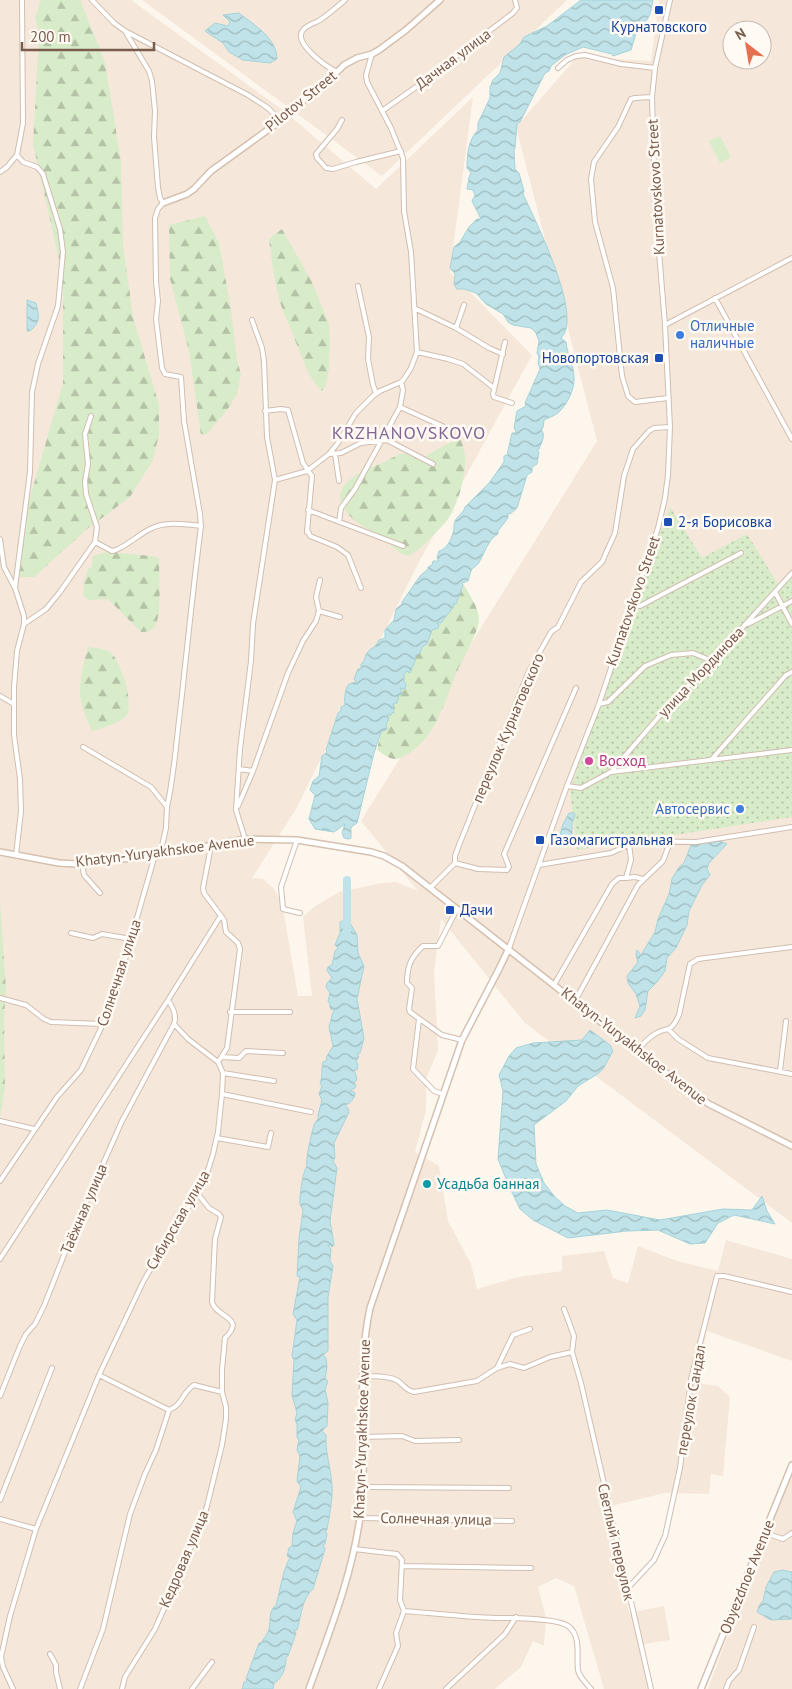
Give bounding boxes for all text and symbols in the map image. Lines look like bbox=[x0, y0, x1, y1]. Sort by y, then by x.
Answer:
marker: Курнатовского bbox=[653, 4, 665, 16]
place label: Курнатовского bbox=[611, 17, 707, 36]
scale bar bbox=[22, 20, 155, 52]
north arrow bbox=[722, 20, 772, 70]
street label: Дачная улица bbox=[411, 24, 494, 93]
text: N bbox=[732, 24, 749, 44]
text: 200 m bbox=[30, 27, 71, 46]
street label: Pilotov Street bbox=[261, 66, 340, 135]
street label: Kurnatovskovo Street bbox=[642, 119, 669, 256]
place label: Отличные наличные bbox=[690, 316, 755, 352]
marker: Отличные наличные bbox=[674, 329, 686, 341]
place label: Новопортовская bbox=[542, 348, 649, 367]
marker: Новопортовская bbox=[653, 352, 665, 364]
district label: KRZHANOVSKOVO bbox=[332, 421, 486, 444]
place label: 2-я Борисовка bbox=[678, 512, 772, 531]
marker: 2-я Борисовка bbox=[662, 516, 674, 528]
street label: Kurnatovskovo Street bbox=[601, 533, 664, 668]
street label: улица Мординова bbox=[654, 622, 748, 721]
street label: переулок Курнатовского bbox=[467, 650, 548, 806]
place label: Восход bbox=[599, 751, 646, 770]
marker: Восход bbox=[583, 755, 595, 767]
place label: Автосервис bbox=[655, 799, 730, 818]
marker: Автосервис bbox=[734, 803, 746, 815]
street label: Khatyn-Yuryakhskoe Avenue bbox=[74, 830, 255, 871]
place label: Газомагистральная bbox=[550, 830, 673, 849]
marker: Газомагистральная bbox=[534, 834, 546, 846]
place label: Дачи bbox=[460, 900, 493, 919]
marker: Дачи bbox=[444, 904, 456, 916]
street label: Солнечная улица bbox=[92, 917, 145, 1029]
street label: Khatyn-Yuryakhskoe Avenue bbox=[558, 983, 711, 1108]
street label: Таёжная улица bbox=[56, 1161, 111, 1257]
street label: Сибирская улица bbox=[141, 1167, 214, 1273]
place label: Усадьба банная bbox=[437, 1174, 539, 1193]
marker: Усадьба банная bbox=[421, 1178, 433, 1190]
street label: Khatyn-Yuryakhskoe Avenue bbox=[349, 1339, 374, 1519]
street label: переулок Сандал bbox=[671, 1343, 710, 1457]
street label: Светлый переулок bbox=[594, 1481, 639, 1603]
street label: Кедровая улица bbox=[154, 1507, 213, 1610]
street label: Солнечная улица bbox=[380, 1508, 492, 1529]
street label: Obyezdnoe Avenue bbox=[715, 1517, 778, 1637]

